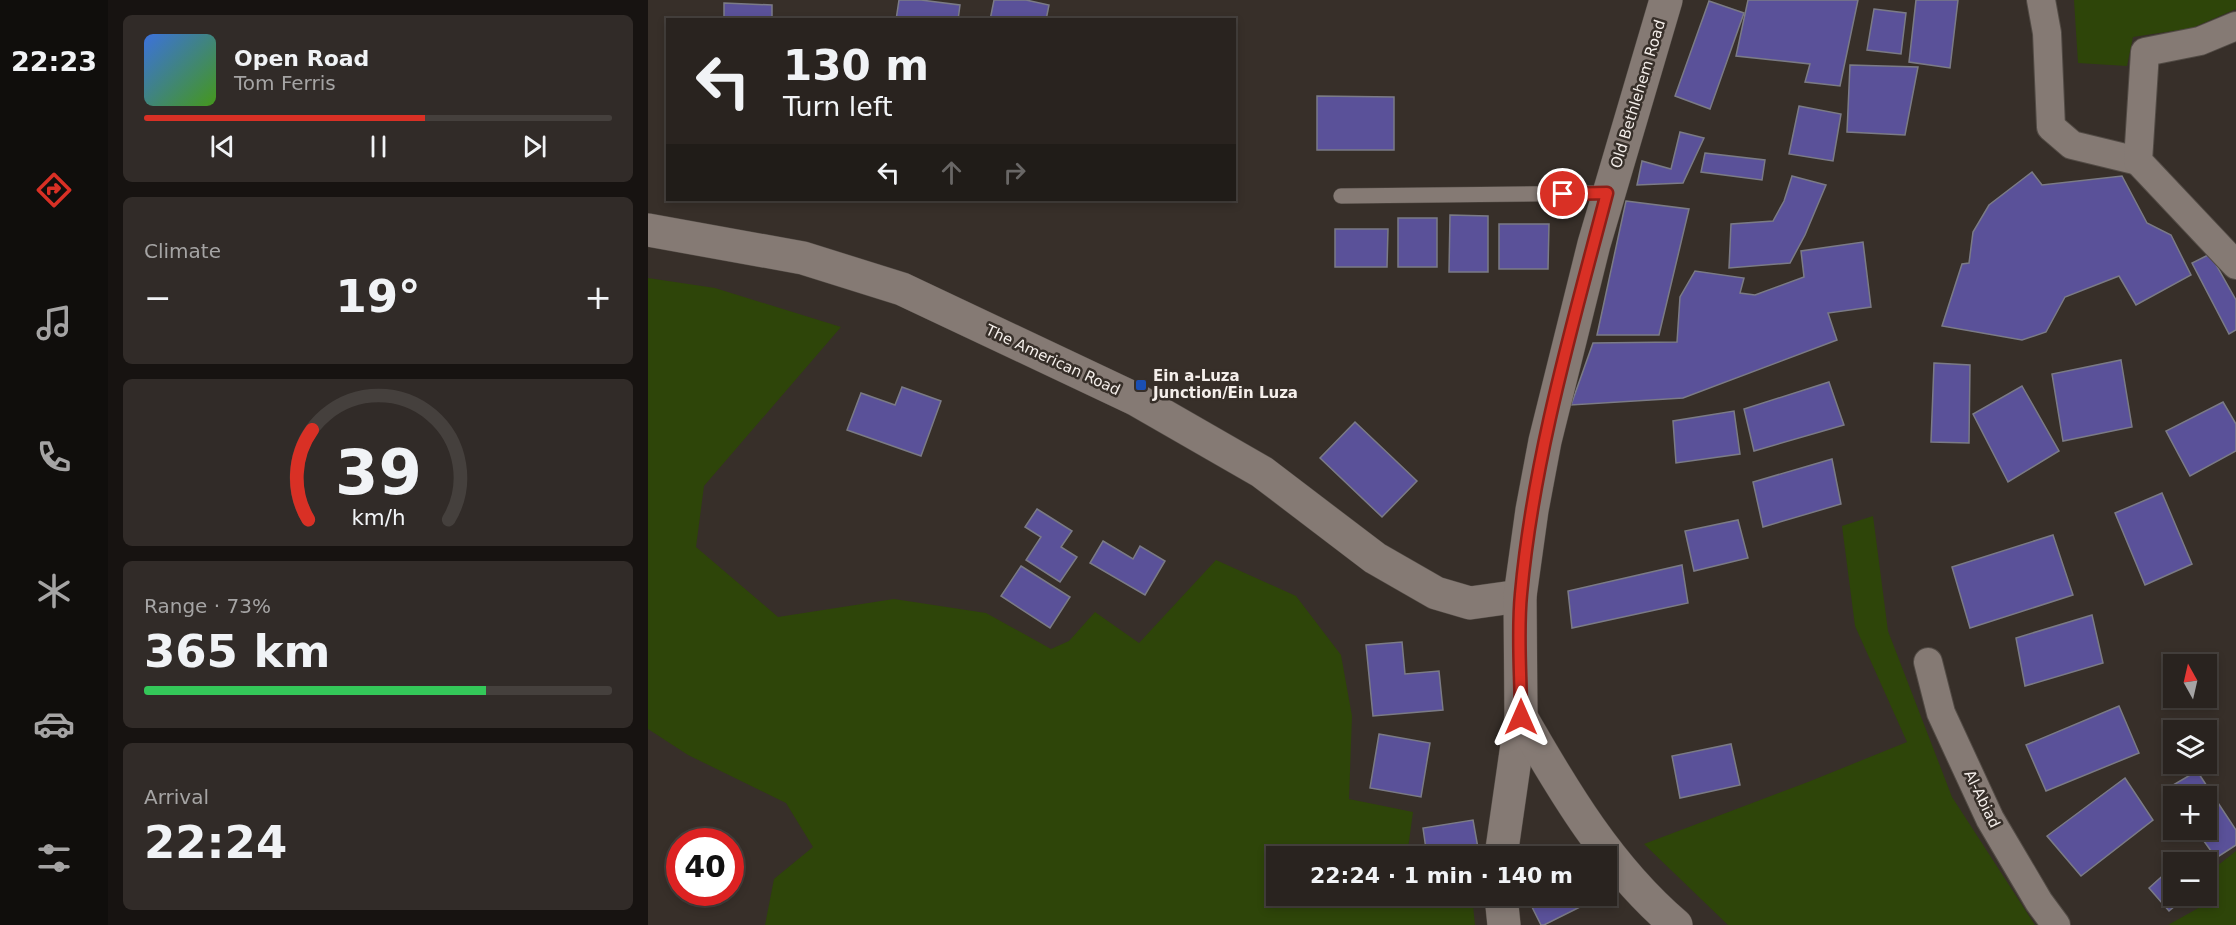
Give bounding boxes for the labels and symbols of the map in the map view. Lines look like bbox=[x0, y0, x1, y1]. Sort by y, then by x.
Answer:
street label: Old Bethlehem Road bbox=[1607, 18, 1669, 170]
pin bbox=[1537, 168, 1588, 219]
street label: The American Road bbox=[982, 320, 1123, 399]
place label: Ein a-Luza Junction/Ein Luza bbox=[1152, 367, 1298, 402]
marker: Ein a-Luza Junction/Ein Luza bbox=[1134, 378, 1148, 392]
north arrow bbox=[2163, 654, 2217, 708]
position arrow bbox=[1489, 685, 1553, 749]
street label: Al-Abiad bbox=[1960, 767, 2004, 831]
speed limit sign: 40 bbox=[666, 828, 744, 906]

